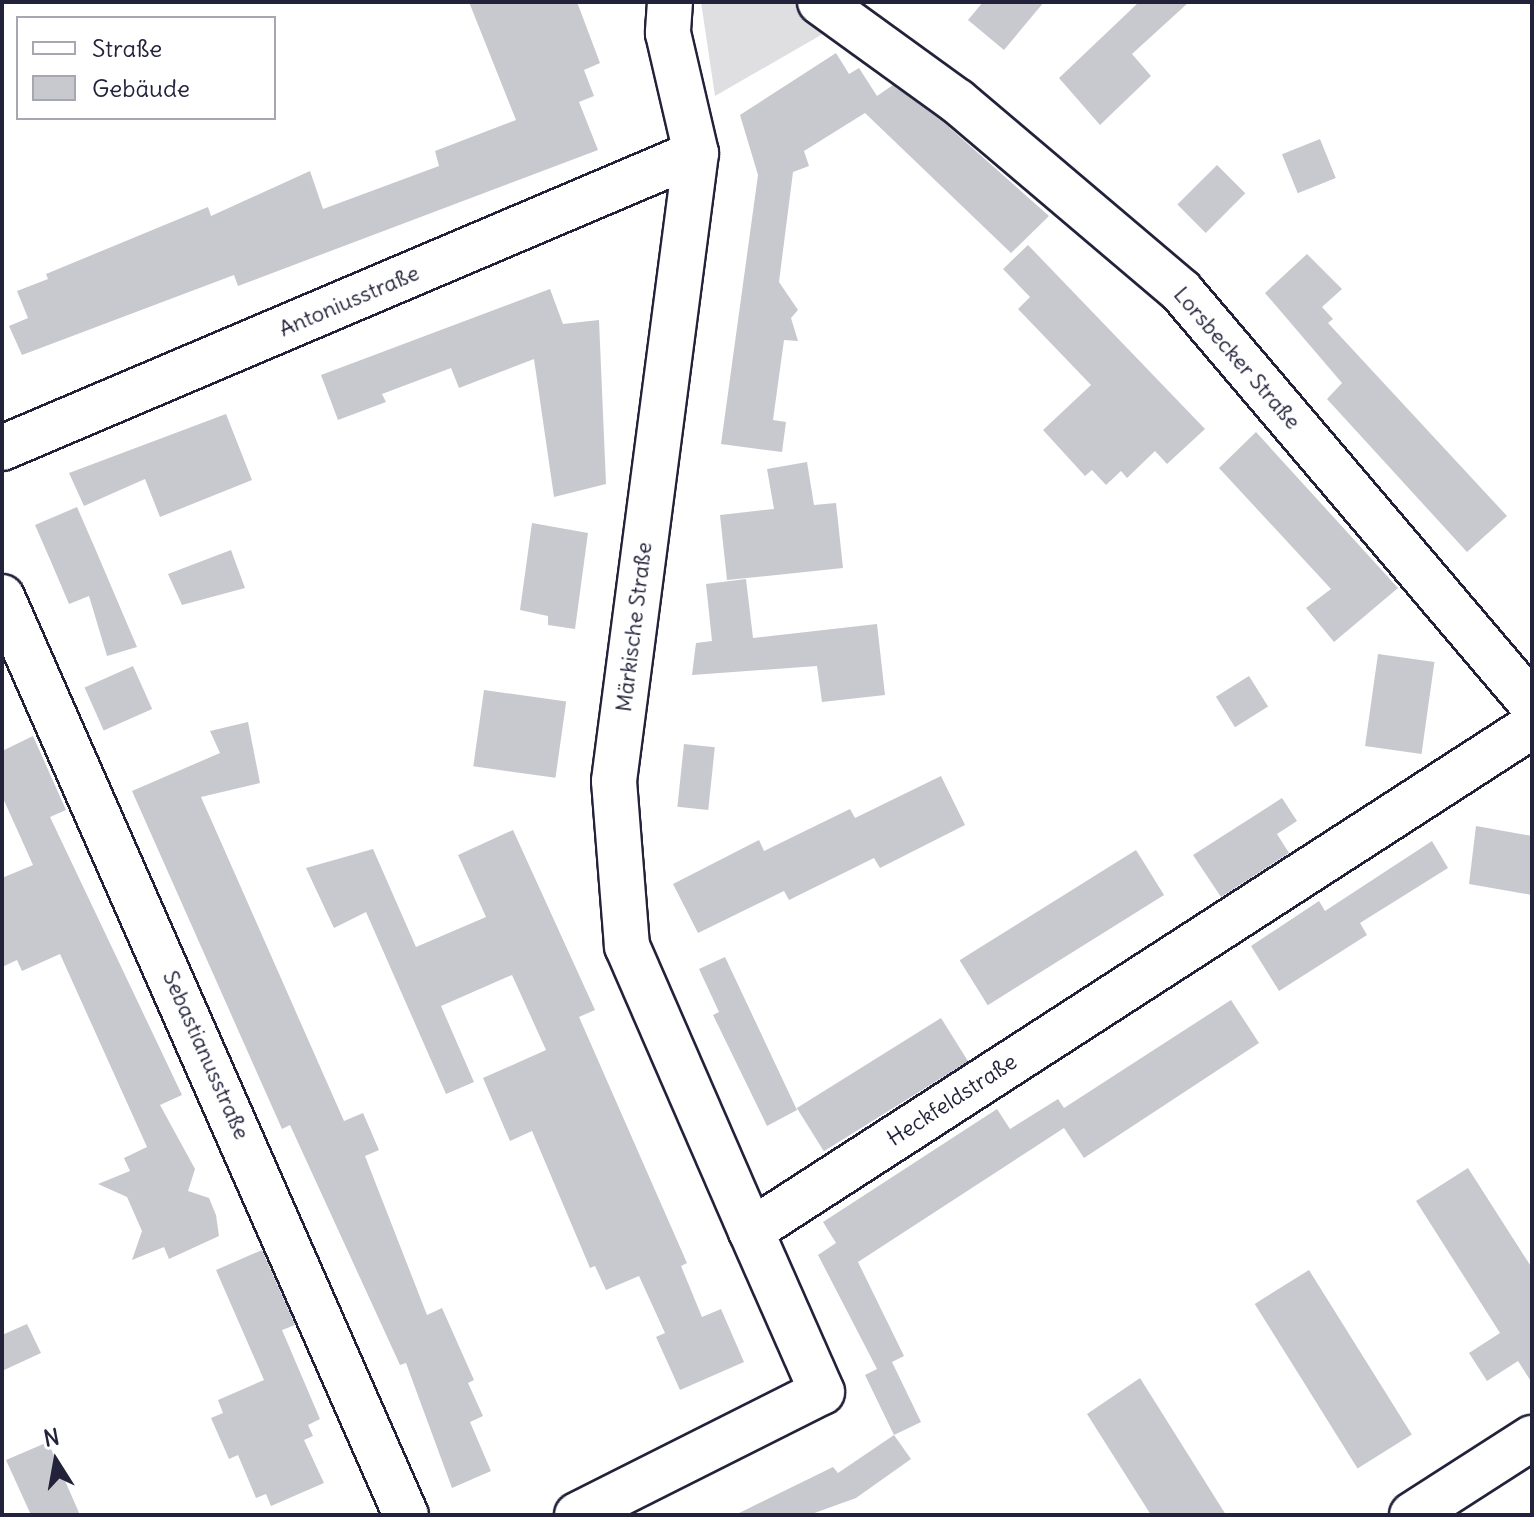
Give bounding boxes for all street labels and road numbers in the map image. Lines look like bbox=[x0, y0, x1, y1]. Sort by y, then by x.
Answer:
street label: Antoniusstraße bbox=[275, 260, 423, 342]
street label: Lorsbecker Straße bbox=[1168, 282, 1306, 434]
street label: Märkische Straße bbox=[610, 541, 658, 713]
street label: Sebastianusstraße bbox=[157, 967, 255, 1143]
street label: Heckfeldstraße bbox=[882, 1048, 1022, 1152]

